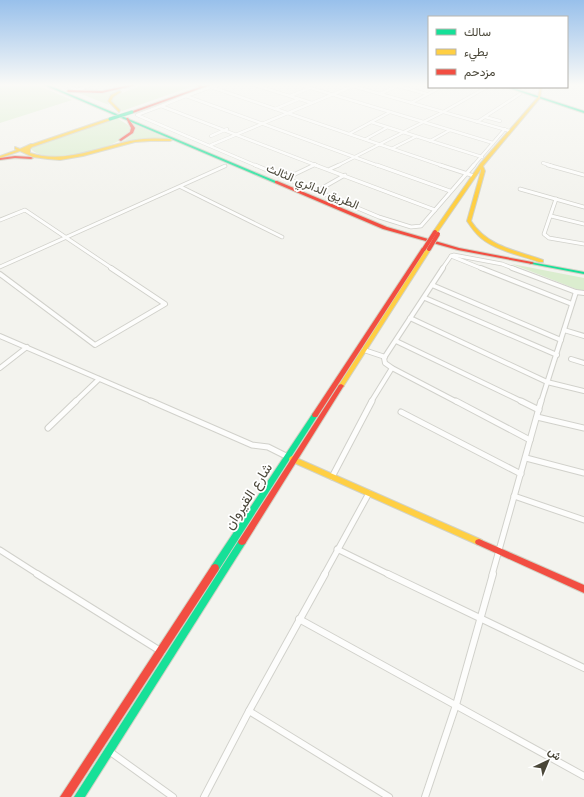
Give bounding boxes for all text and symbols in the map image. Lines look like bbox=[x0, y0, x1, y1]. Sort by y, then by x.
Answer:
legend bbox=[428, 16, 568, 88]
text: سالك bbox=[464, 23, 491, 40]
text: بطيء bbox=[464, 43, 488, 62]
text: مزدحم bbox=[464, 63, 495, 80]
street label: الطريق الدائري الثالث bbox=[263, 159, 362, 215]
street label: شارع القيروان bbox=[219, 459, 278, 534]
north arrow bbox=[528, 741, 568, 781]
text: ش bbox=[545, 743, 565, 764]

